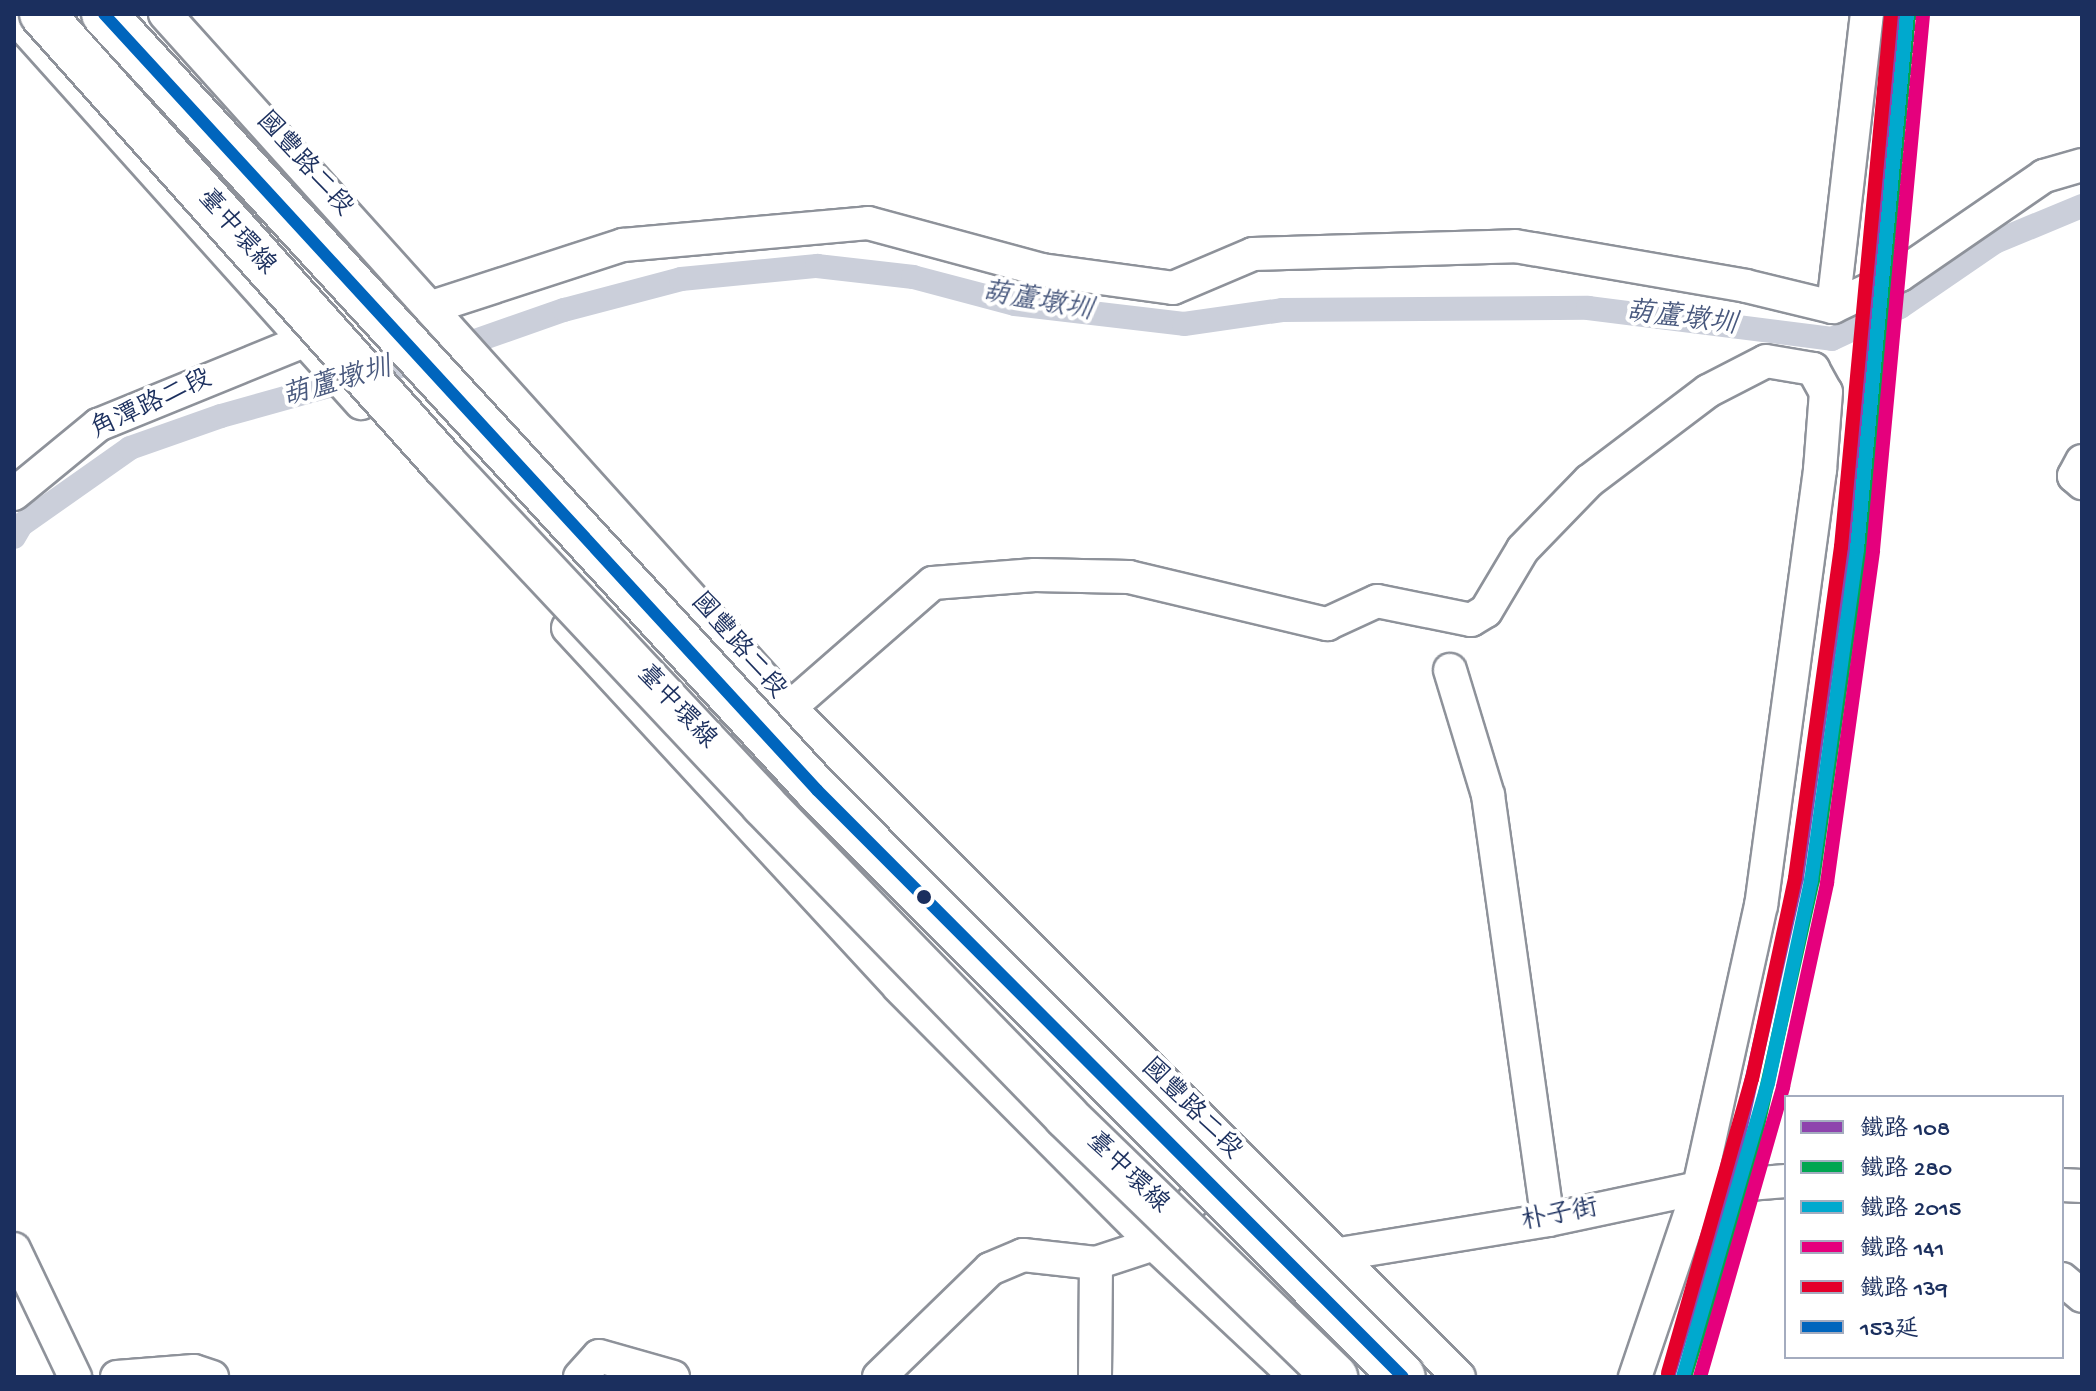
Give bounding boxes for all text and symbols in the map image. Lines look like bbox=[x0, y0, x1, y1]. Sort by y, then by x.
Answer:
street label: 國豐路二段 bbox=[248, 106, 358, 224]
street label: 臺中環線 bbox=[189, 184, 281, 282]
water label: 葫蘆墩圳 bbox=[979, 277, 1095, 329]
water label: 葫蘆墩圳 bbox=[1623, 297, 1739, 343]
water label: 葫蘆墩圳 bbox=[279, 352, 395, 416]
street label: 角潭路二段 bbox=[86, 364, 218, 448]
street label: 國豐路二段 bbox=[683, 588, 791, 706]
street label: 臺中環線 bbox=[628, 659, 722, 757]
unlabelled marker bbox=[916, 889, 932, 905]
street label: 國豐路二段 bbox=[1133, 1053, 1247, 1167]
legend bbox=[1784, 1095, 2064, 1359]
text: 鐵路 108 bbox=[1860, 1116, 1950, 1145]
street label: 臺中環線 bbox=[1078, 1127, 1174, 1221]
text: 鐵路 280 bbox=[1860, 1156, 1952, 1185]
street label: 朴子街 bbox=[1519, 1194, 1601, 1240]
text: 鐵路 2015 bbox=[1860, 1196, 1961, 1225]
text: 鐵路 141 bbox=[1860, 1236, 1944, 1265]
text: 鐵路 139 bbox=[1860, 1276, 1948, 1305]
text: 153延 bbox=[1860, 1316, 1919, 1345]

